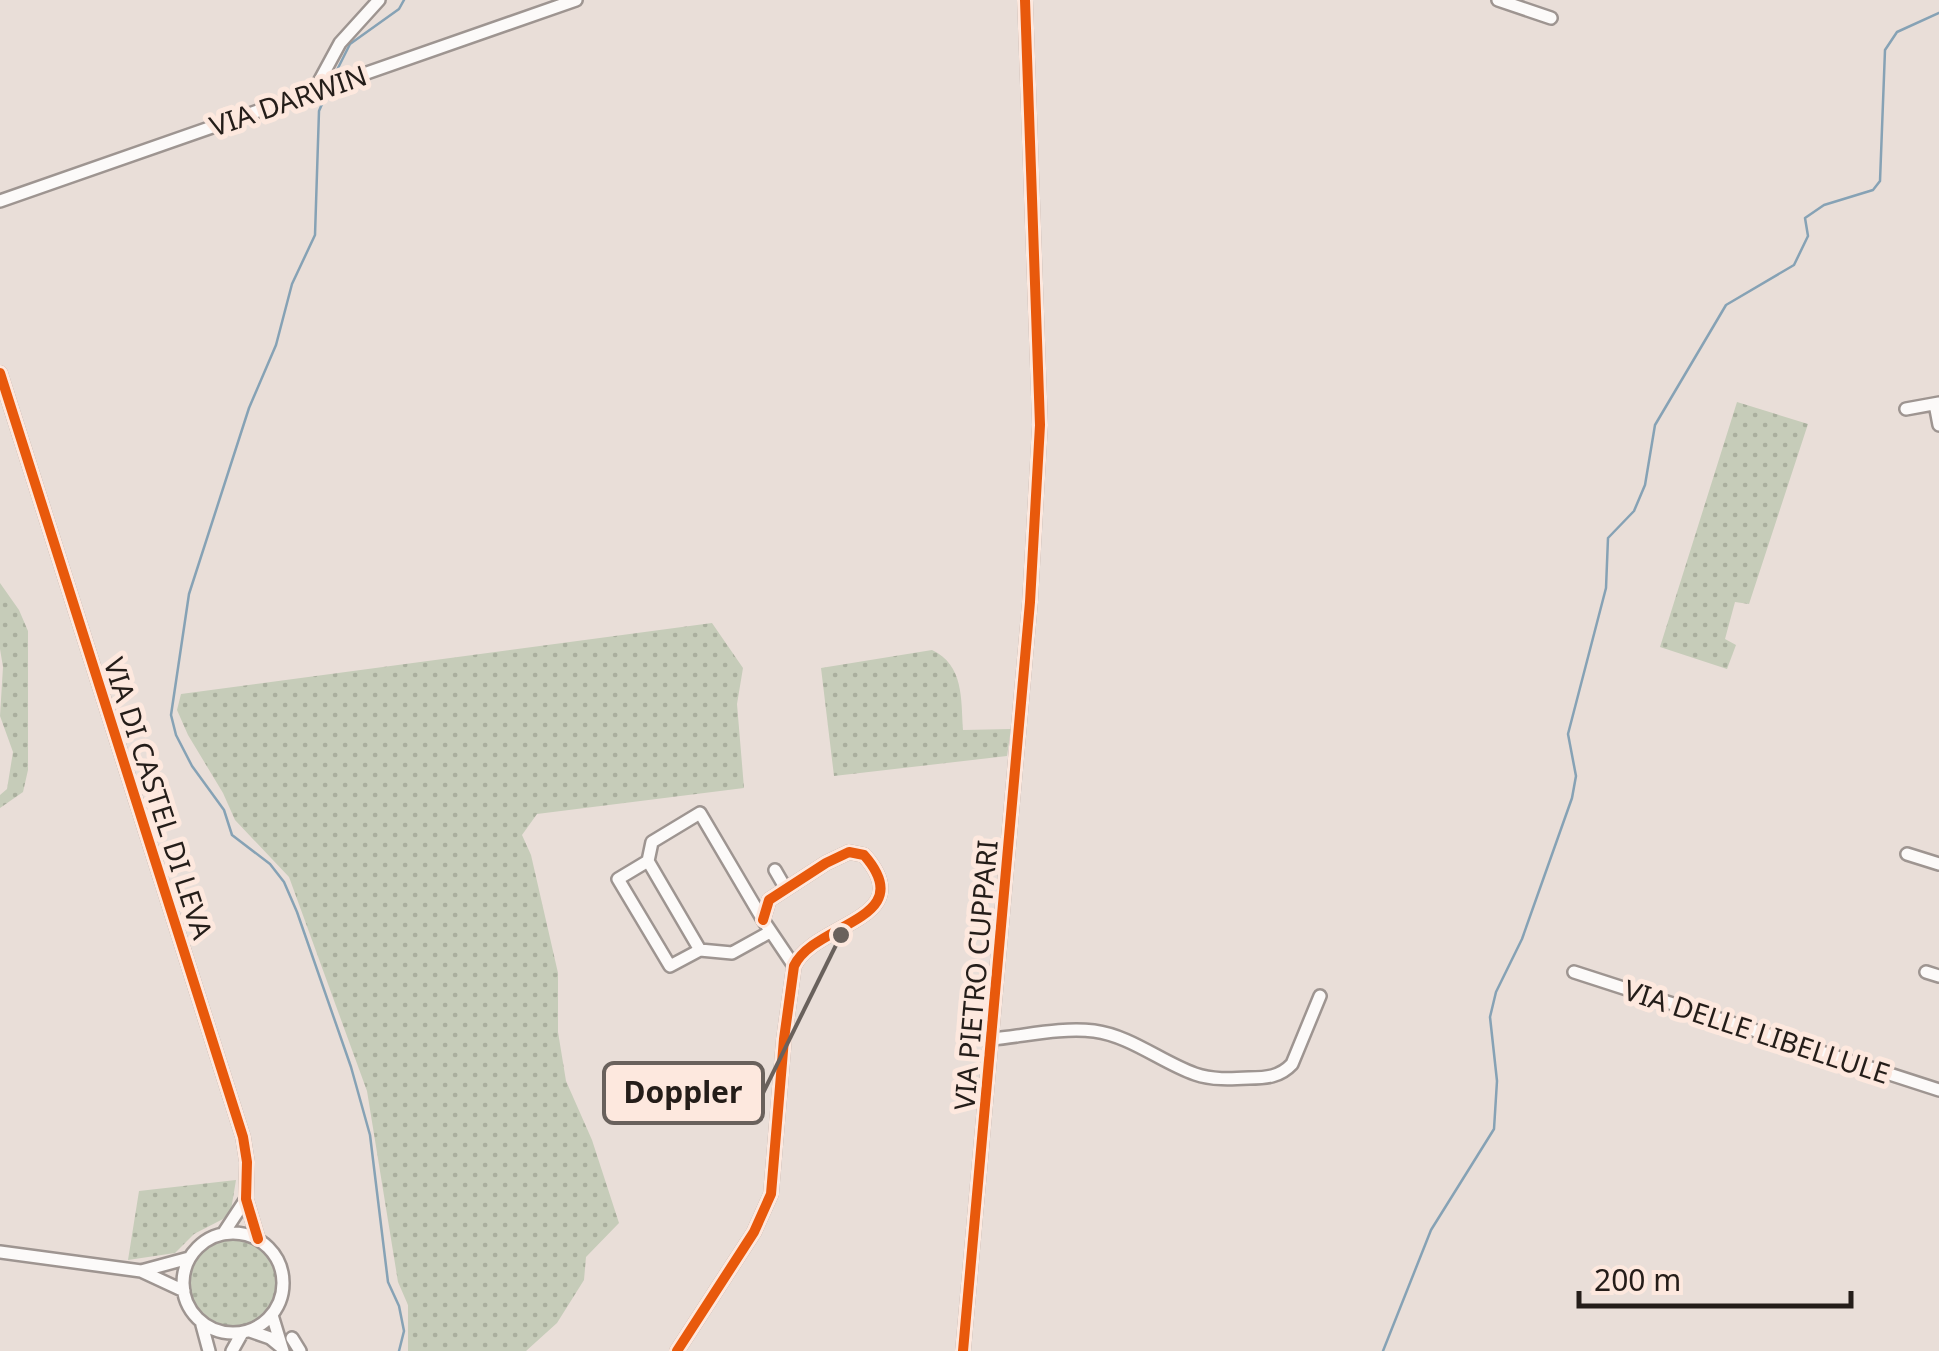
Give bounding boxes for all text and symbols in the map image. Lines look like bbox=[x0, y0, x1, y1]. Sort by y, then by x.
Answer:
street label: VIA DARWIN bbox=[205, 55, 371, 145]
street label: VIA DI CASTEL DI LEVA bbox=[96, 652, 222, 944]
street label: VIA PIETRO CUPPARI bbox=[944, 838, 1006, 1112]
street label: VIA DELLE LIBELLULE bbox=[1619, 970, 1895, 1092]
callout: Doppler bbox=[604, 1063, 763, 1123]
text: Doppler bbox=[624, 1071, 743, 1112]
scale bar bbox=[1579, 1246, 1852, 1308]
text: 200 m bbox=[1594, 1259, 1681, 1300]

